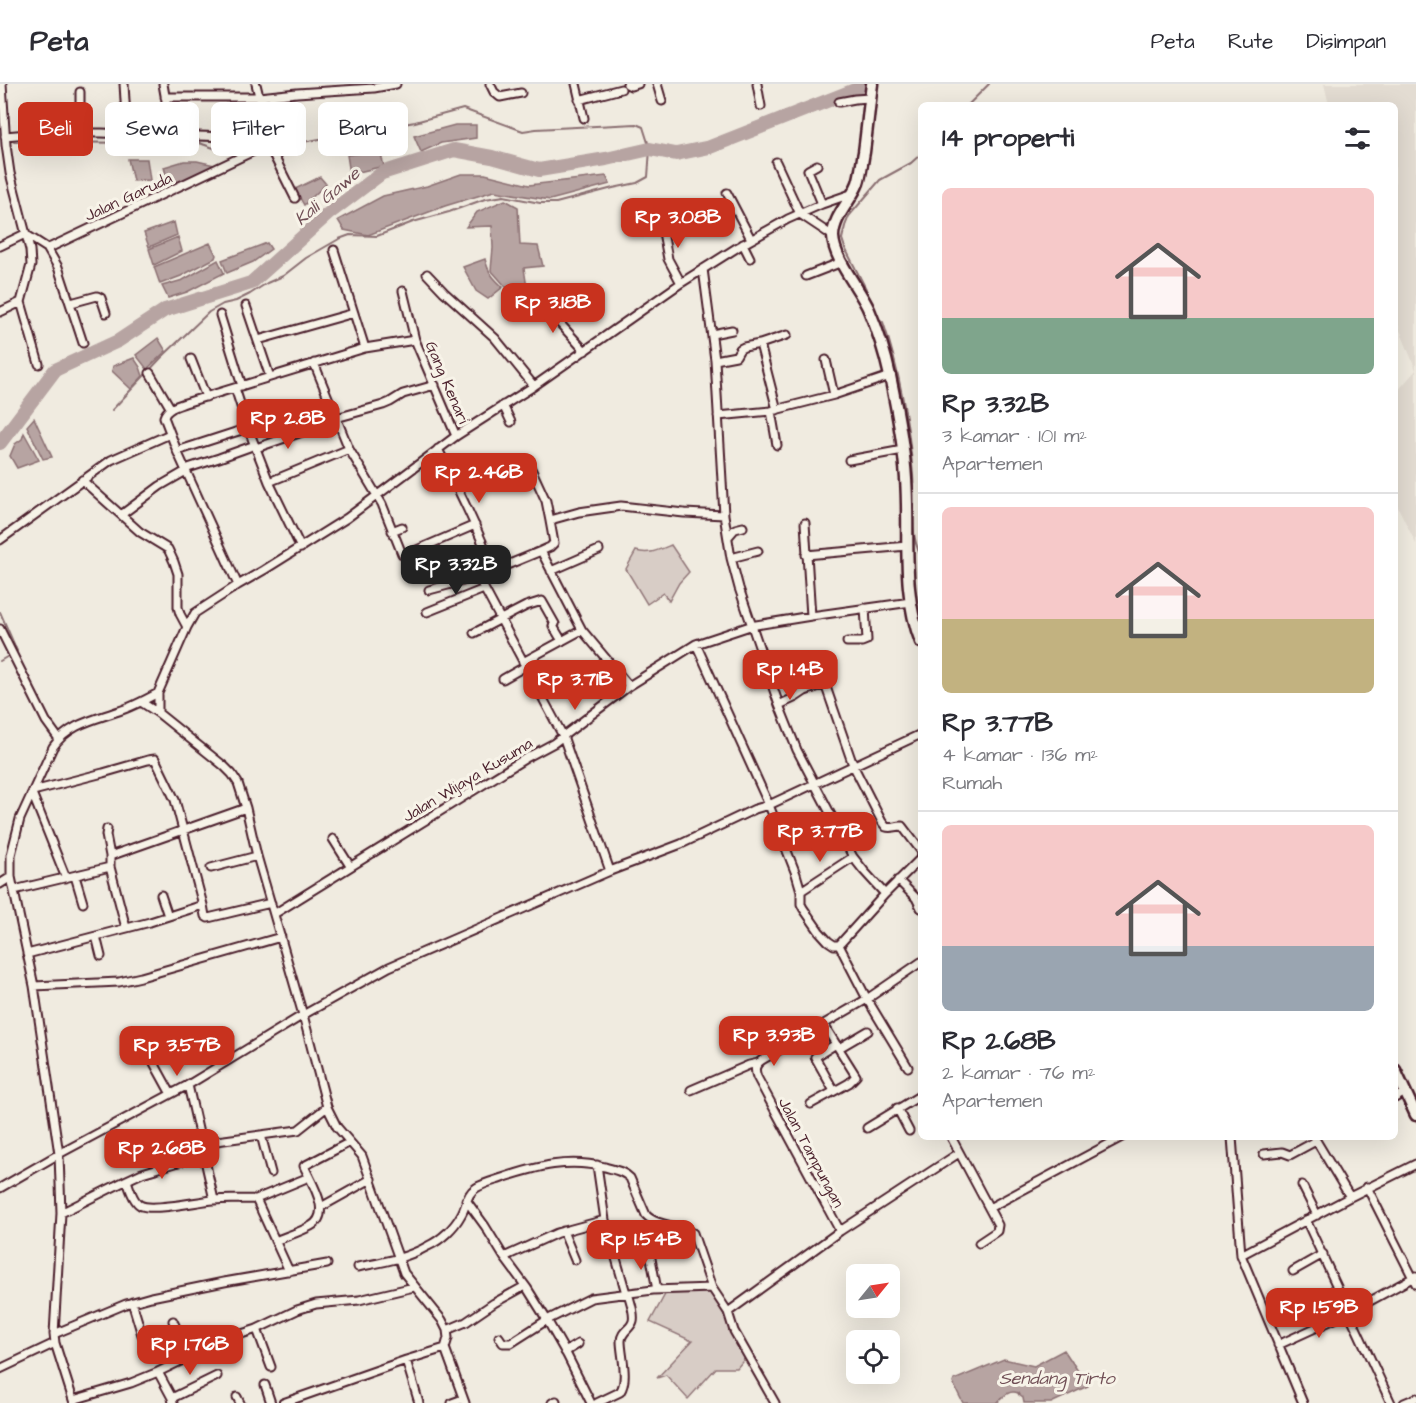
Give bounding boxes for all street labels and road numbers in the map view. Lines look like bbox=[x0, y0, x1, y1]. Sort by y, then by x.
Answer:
street label: Jalan Garuda bbox=[81, 167, 176, 227]
street label: Gang Kenari bbox=[419, 338, 475, 428]
street label: Jalan Wijaya Kusuma bbox=[398, 732, 537, 828]
street label: Jalan Tampungan bbox=[772, 1094, 849, 1212]

